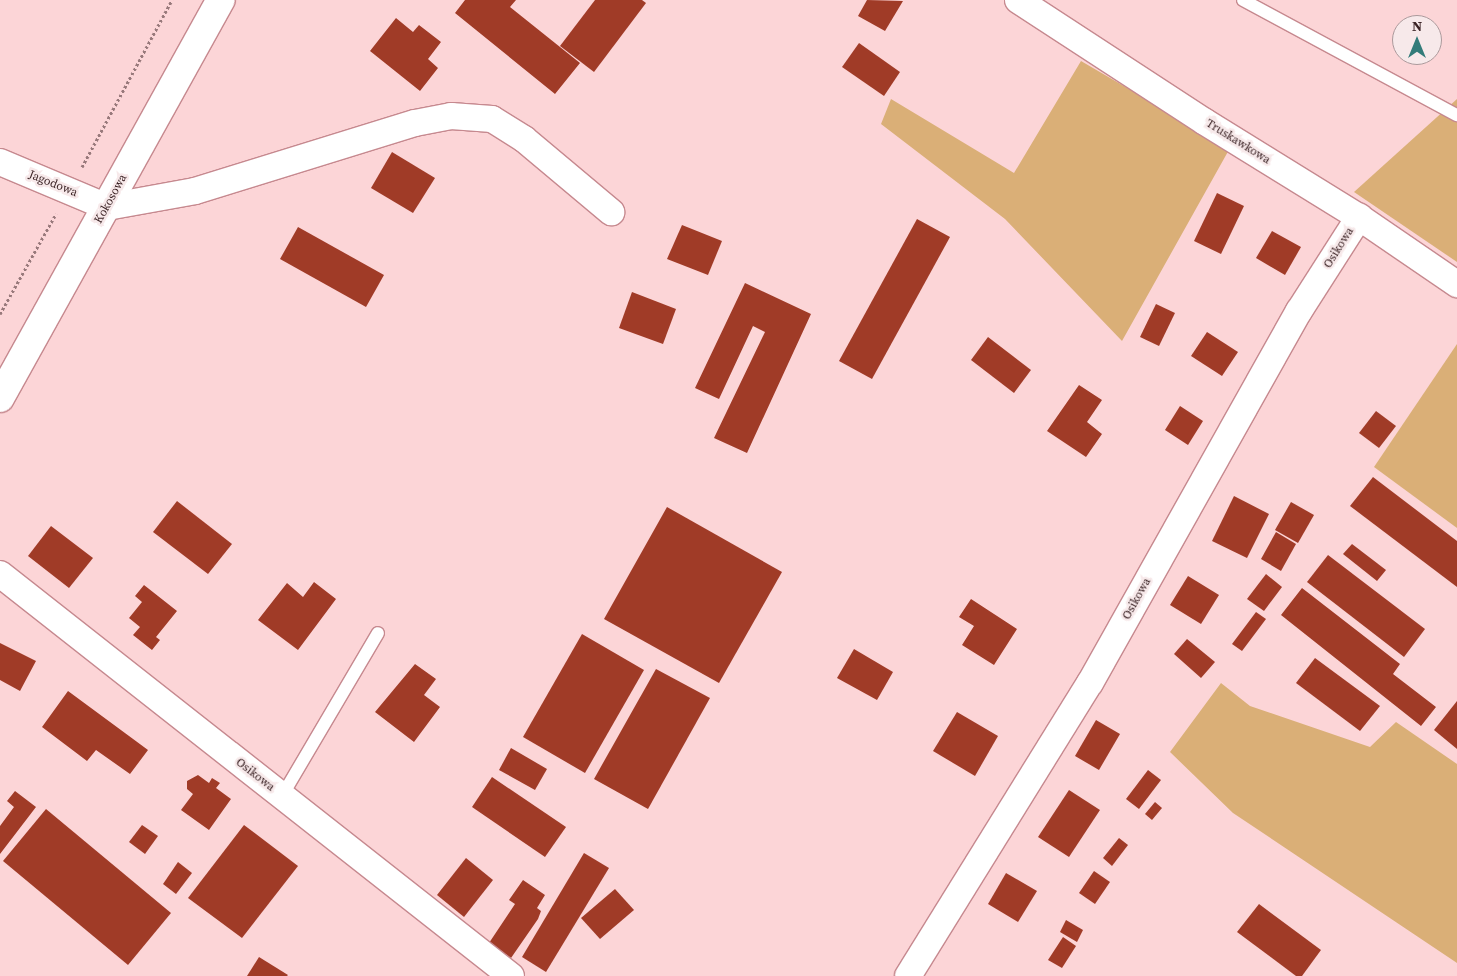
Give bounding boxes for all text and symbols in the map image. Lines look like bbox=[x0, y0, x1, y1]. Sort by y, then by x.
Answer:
north arrow bbox=[1392, 15, 1442, 65]
text: N bbox=[1412, 16, 1422, 36]
street label: Truskawkowa bbox=[1203, 116, 1273, 168]
street label: Jagodowa bbox=[27, 168, 79, 200]
street label: Kokosowa bbox=[92, 172, 130, 226]
street label: Osikowa bbox=[1321, 225, 1357, 271]
street label: Osikowa bbox=[1120, 576, 1154, 622]
street label: Osikowa bbox=[233, 755, 277, 795]

